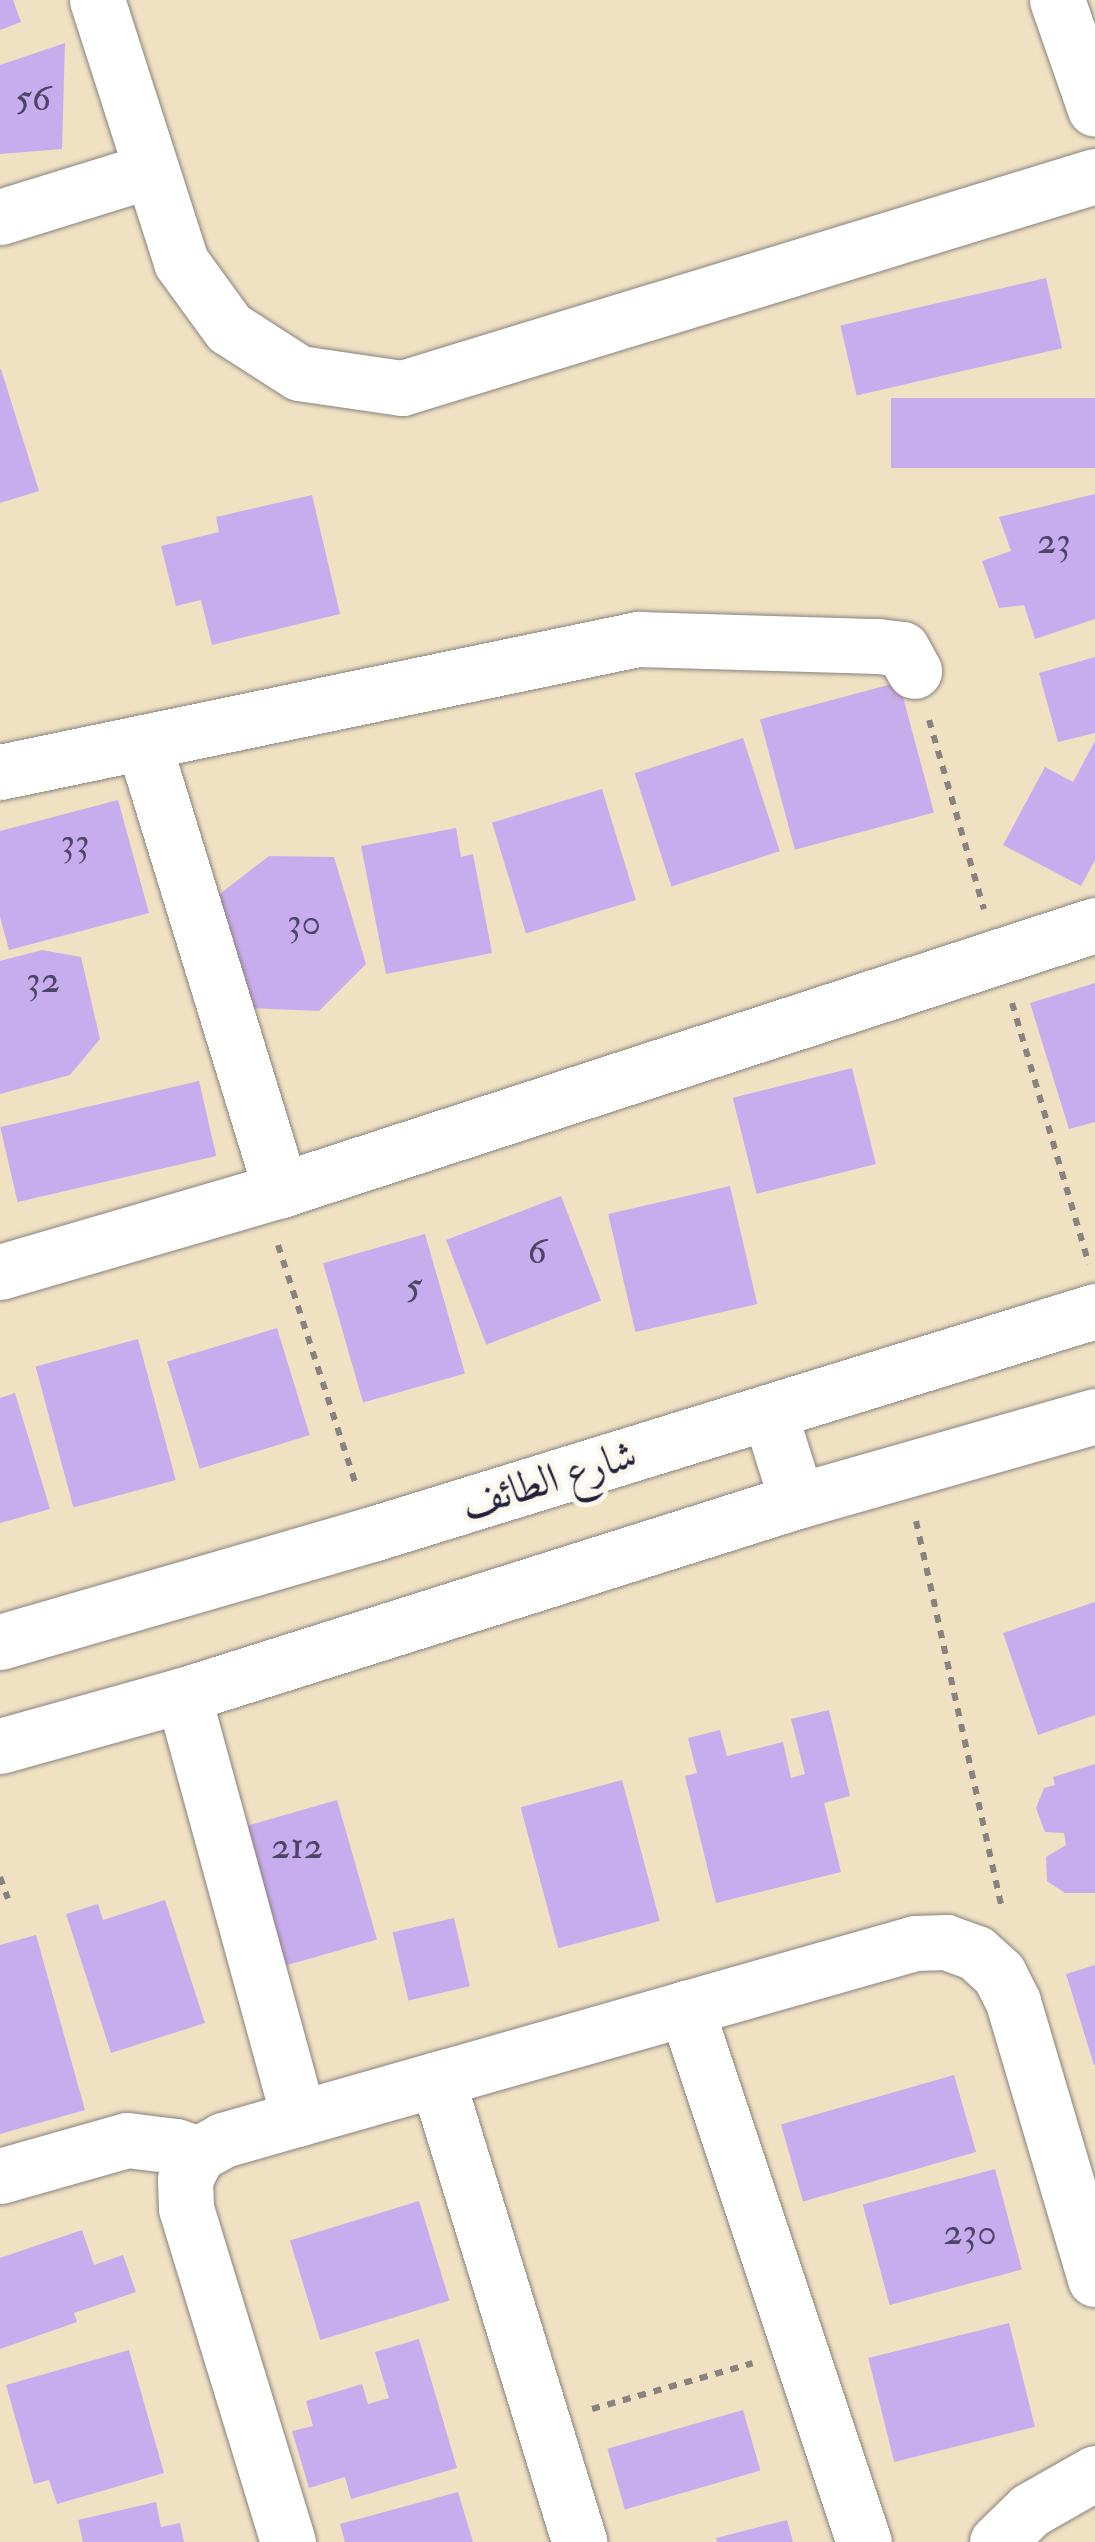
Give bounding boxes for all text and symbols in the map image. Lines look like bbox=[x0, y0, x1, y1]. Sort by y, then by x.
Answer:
house number: 56 bbox=[15, 76, 51, 122]
house number: 23 bbox=[1037, 519, 1071, 565]
house number: 33 bbox=[60, 820, 90, 866]
house number: 30 bbox=[287, 900, 321, 946]
house number: 32 bbox=[26, 958, 60, 1004]
house number: 6 bbox=[527, 1229, 547, 1275]
house number: 5 bbox=[406, 1264, 422, 1310]
street label: شارع الطائف bbox=[455, 1429, 643, 1531]
house number: 212 bbox=[271, 1824, 323, 1870]
house number: 230 bbox=[943, 2210, 997, 2256]

